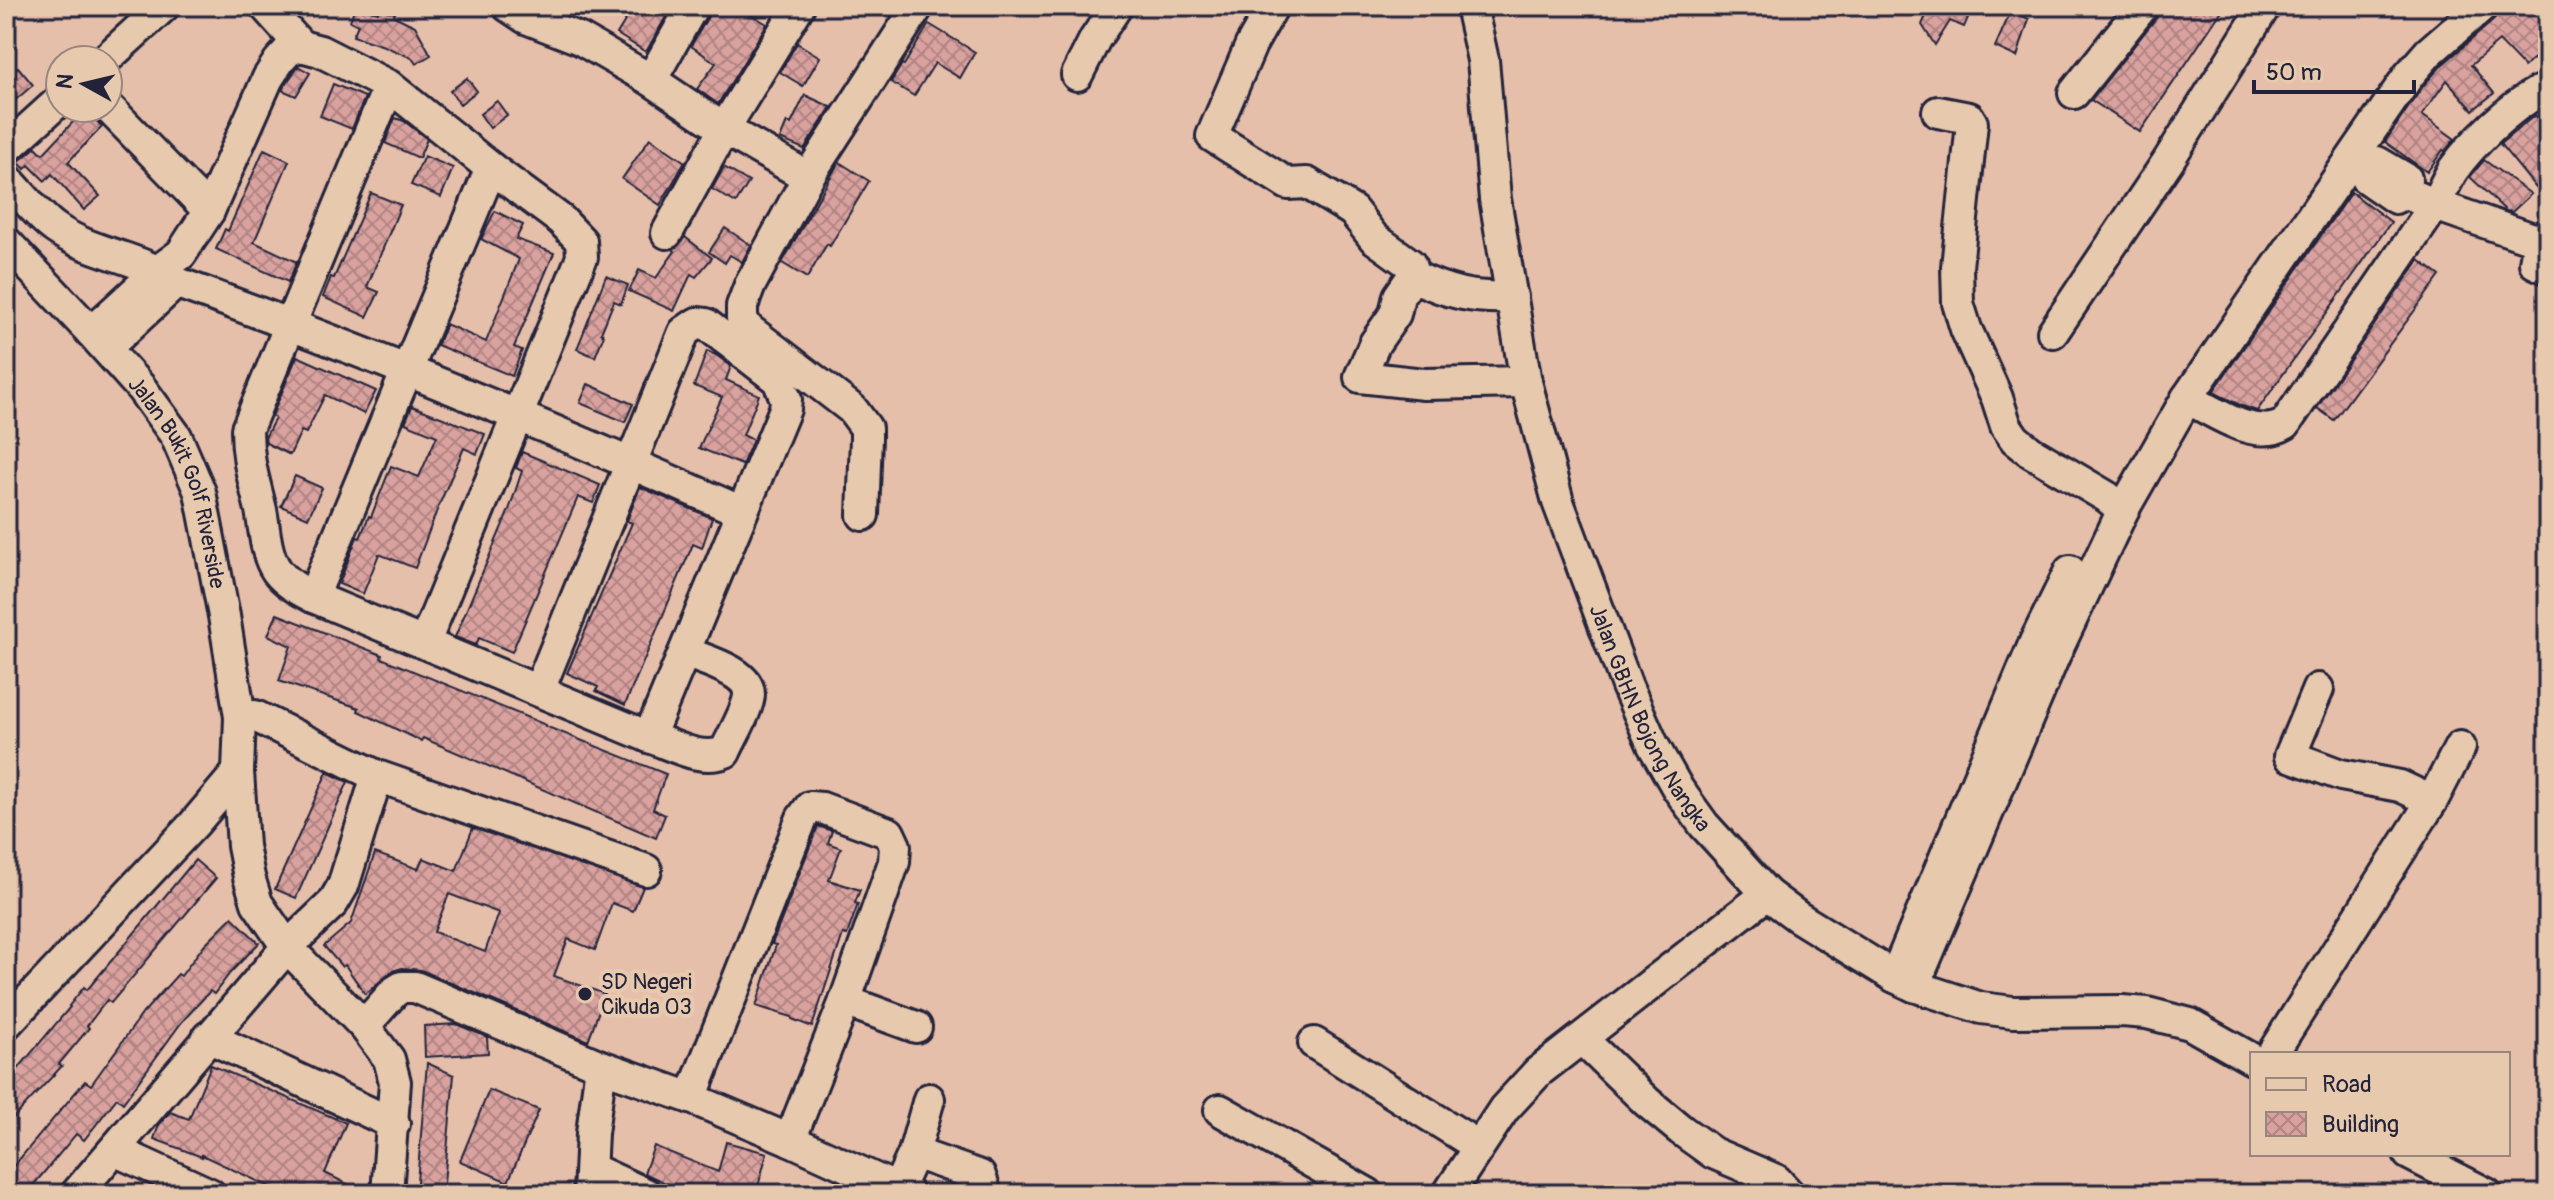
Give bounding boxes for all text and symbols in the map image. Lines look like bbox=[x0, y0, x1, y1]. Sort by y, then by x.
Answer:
north arrow bbox=[44, 44, 124, 124]
scale bar bbox=[2254, 44, 2414, 94]
text: 50 m bbox=[2266, 58, 2322, 87]
text: N bbox=[50, 72, 80, 91]
street label: Jalan Bukit Golf Riverside bbox=[122, 370, 231, 591]
street label: Jalan GBHN Bojong Nangka bbox=[1583, 601, 1717, 837]
place label: SD Negeri Cikuda 03 bbox=[601, 968, 692, 1021]
marker: SD Negeri Cikuda 03 bbox=[576, 985, 594, 1003]
legend bbox=[2250, 1052, 2510, 1156]
text: Road bbox=[2322, 1070, 2372, 1099]
text: Building bbox=[2322, 1110, 2399, 1139]

